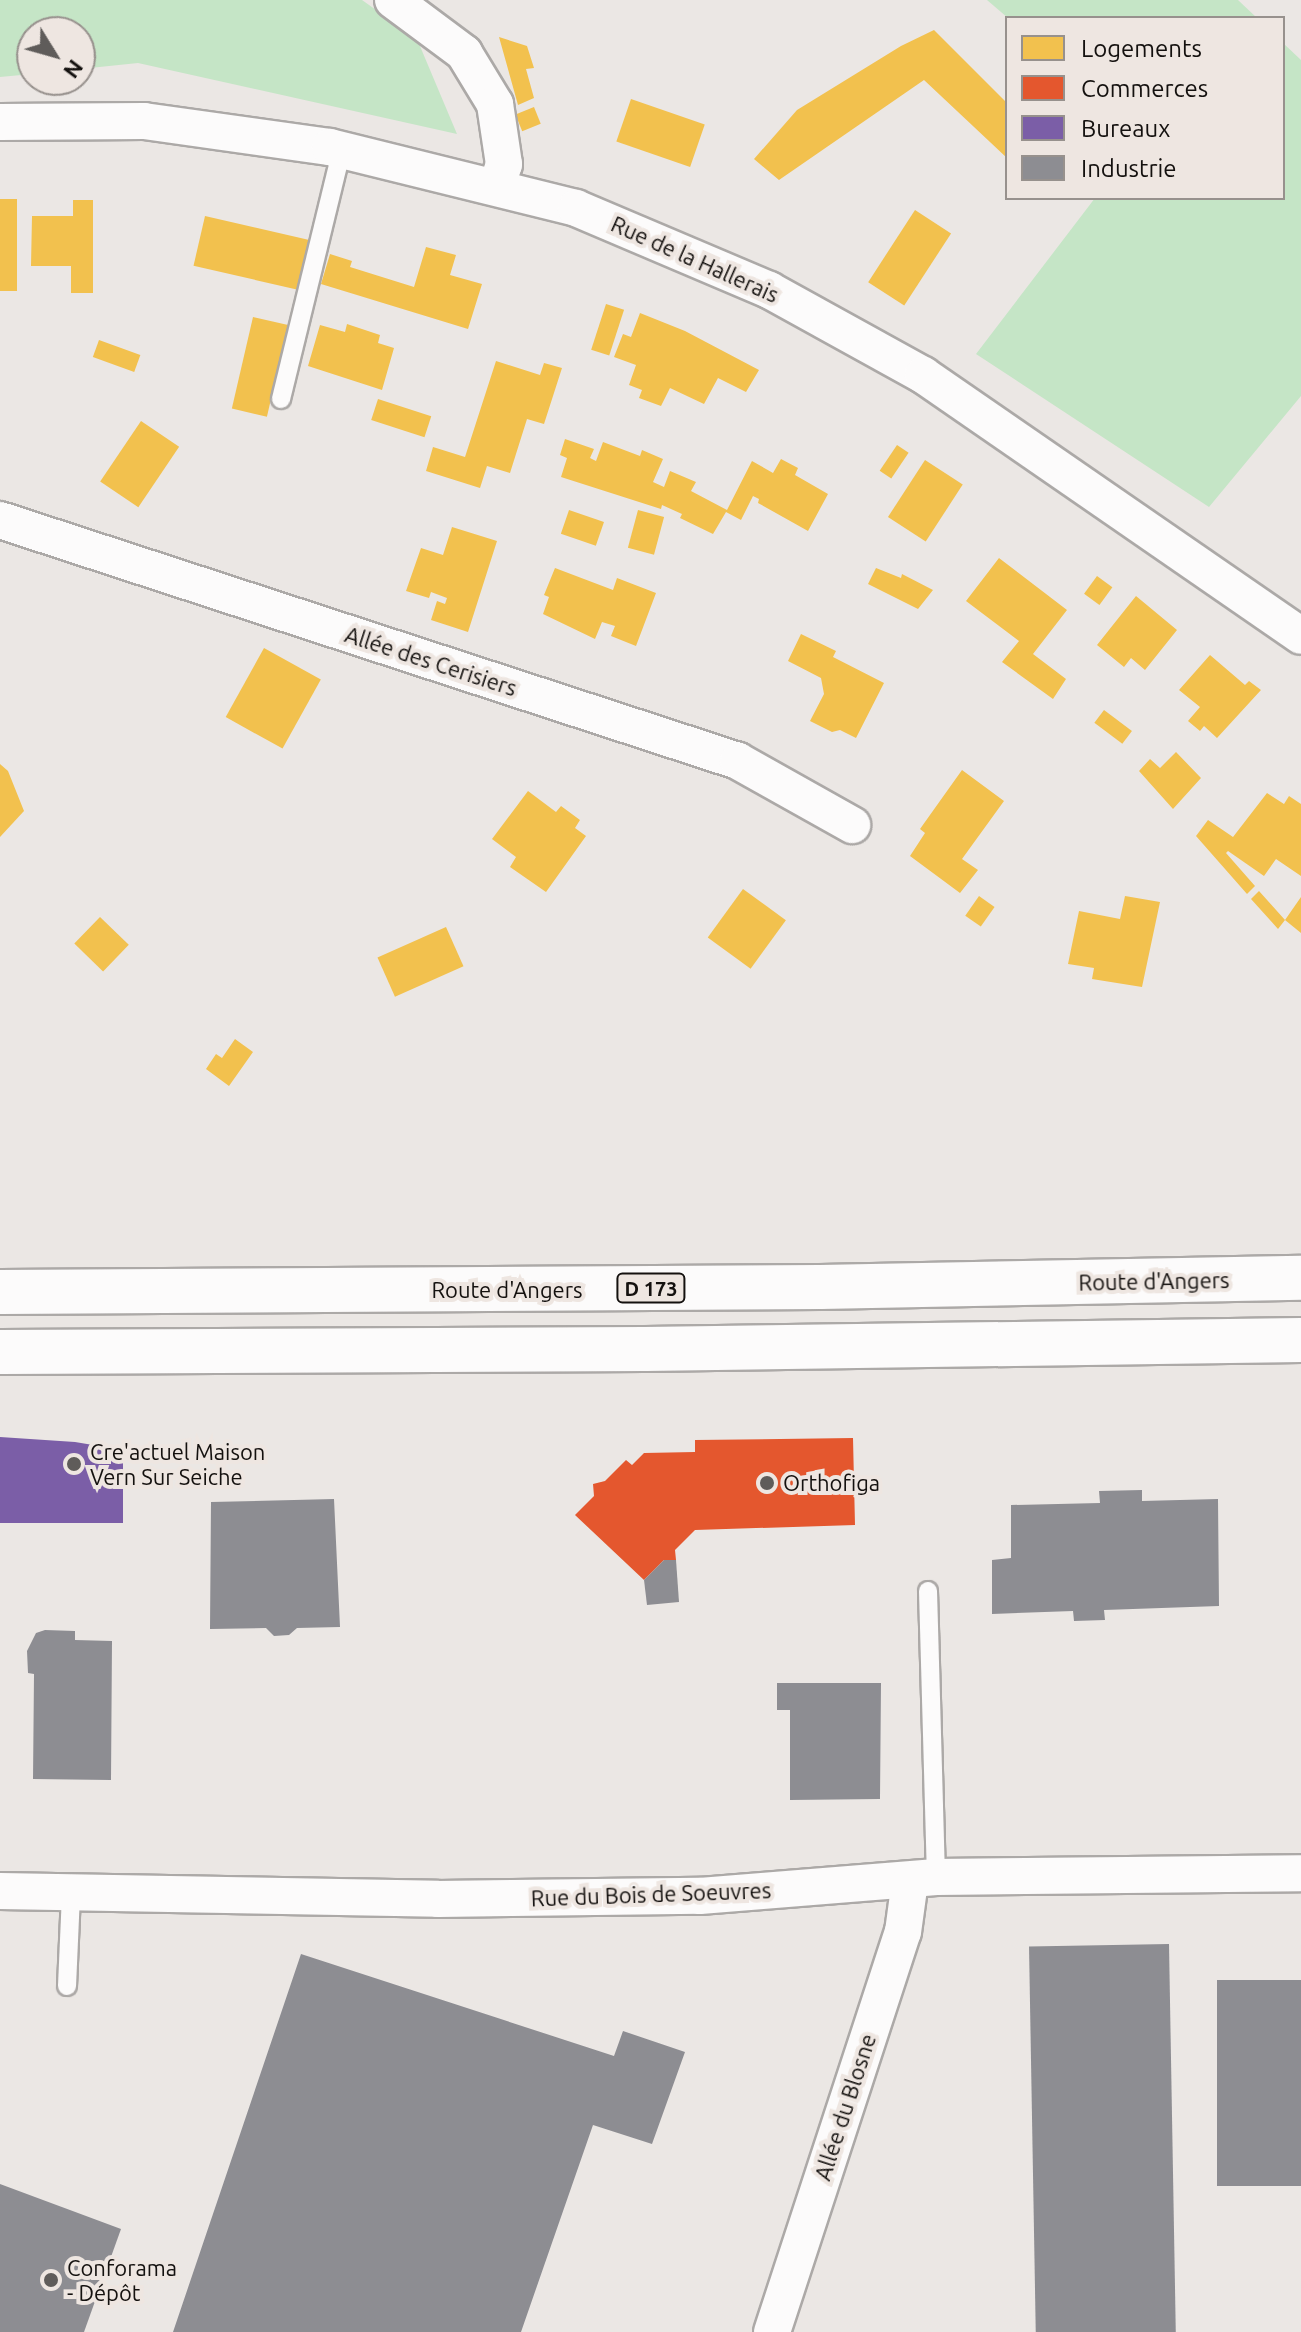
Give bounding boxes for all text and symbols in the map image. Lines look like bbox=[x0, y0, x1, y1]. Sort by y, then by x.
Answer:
north arrow bbox=[16, 16, 96, 96]
legend bbox=[1005, 16, 1285, 200]
text: Logements bbox=[1081, 35, 1202, 62]
text: N bbox=[59, 55, 89, 84]
text: Commerces bbox=[1081, 75, 1208, 102]
text: Bureaux bbox=[1081, 115, 1170, 142]
text: Industrie bbox=[1081, 155, 1177, 182]
street label: Rue de la Hallerais bbox=[607, 210, 783, 308]
street label: Allée des Cerisiers bbox=[342, 621, 520, 701]
street label: Route d'Angers bbox=[1078, 1266, 1230, 1296]
road number: D 173 bbox=[615, 1272, 687, 1304]
street label: Route d'Angers bbox=[431, 1277, 583, 1303]
place label: Cre'actuel Maison Vern Sur Seiche bbox=[90, 1438, 265, 1490]
marker: Cre'actuel Maison Vern Sur Seiche bbox=[65, 1455, 83, 1473]
place label: Orthofiga bbox=[783, 1470, 880, 1496]
marker: Orthofiga bbox=[758, 1474, 776, 1492]
street label: Rue du Bois de Soeuvres bbox=[530, 1877, 772, 1911]
street label: Allée du Blosne bbox=[809, 2030, 881, 2184]
place label: Conforama - Dépôt bbox=[67, 2254, 177, 2306]
marker: Conforama - Dépôt bbox=[42, 2271, 60, 2289]

